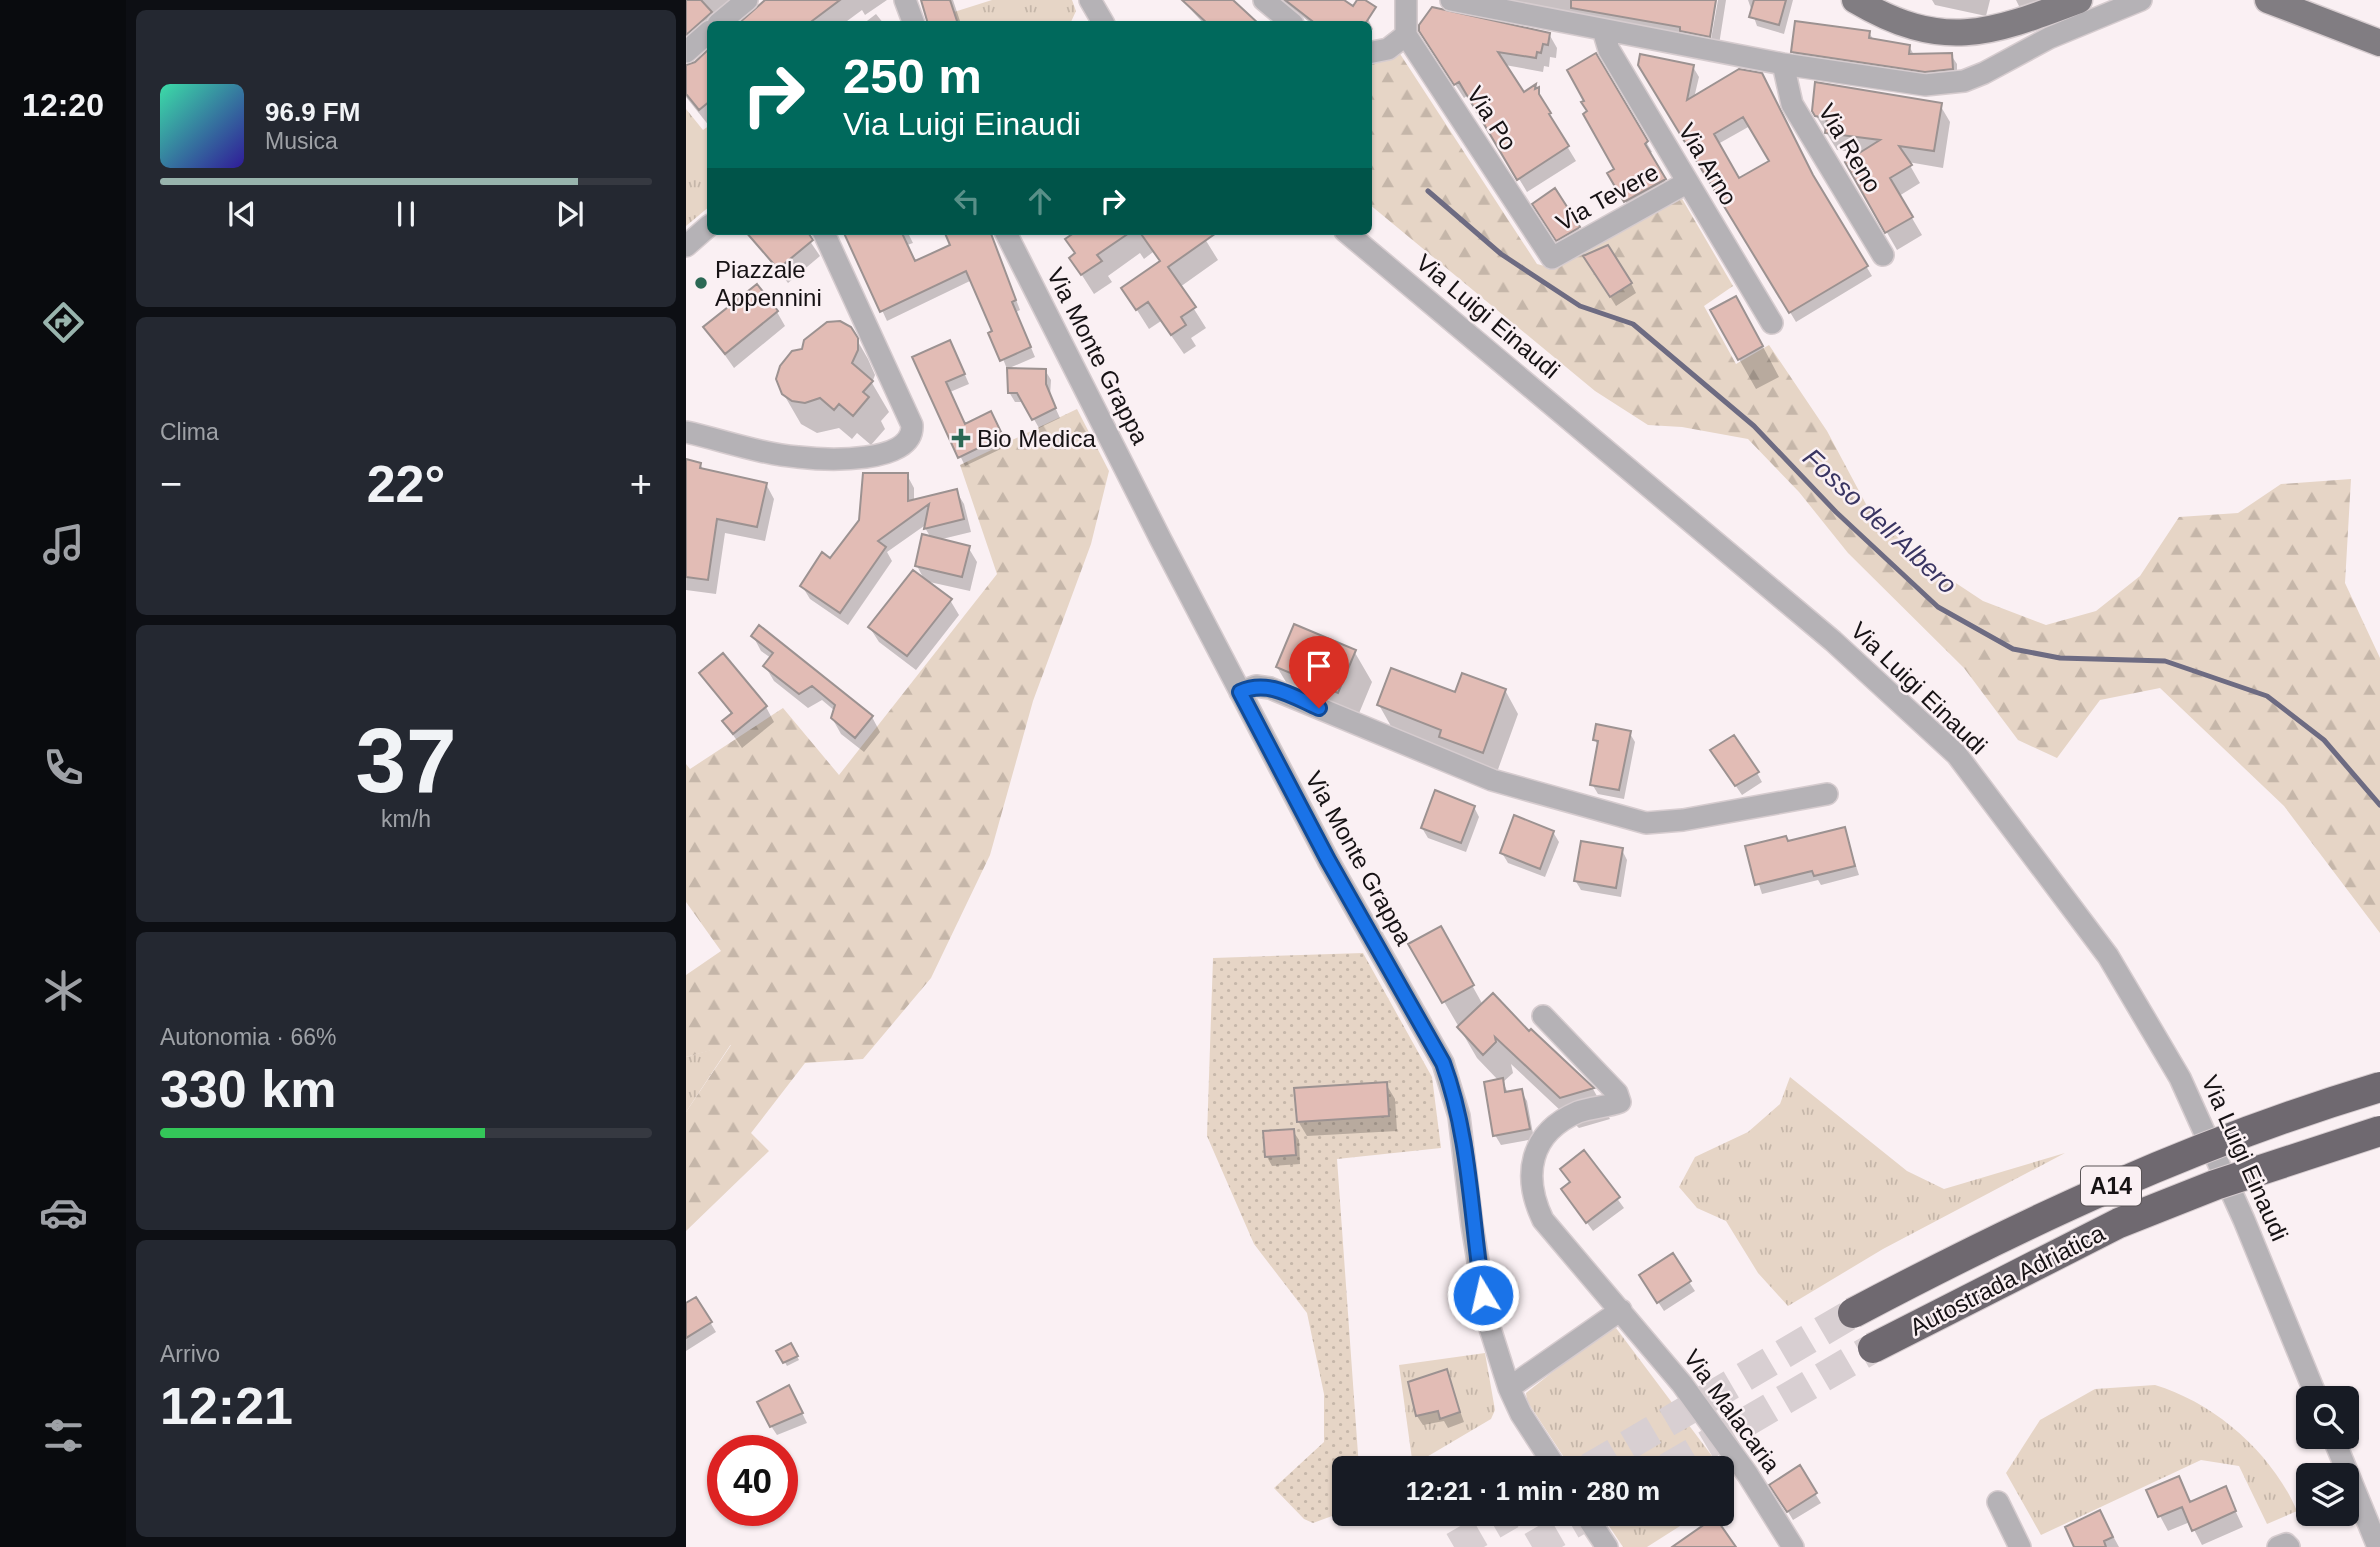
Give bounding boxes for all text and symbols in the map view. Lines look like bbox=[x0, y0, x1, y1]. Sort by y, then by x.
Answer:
icon: right bbox=[728, 49, 819, 140]
text: 250 m bbox=[843, 49, 982, 103]
street label: Via Po bbox=[1462, 81, 1522, 155]
text: 12:20 bbox=[22, 87, 104, 123]
text: 96.9 FM bbox=[265, 97, 360, 127]
street label: Via Reno bbox=[1813, 99, 1887, 197]
text: Via Luigi Einaudi bbox=[843, 106, 1081, 142]
street label: Via Arno bbox=[1673, 118, 1743, 210]
text: Musica bbox=[265, 128, 338, 154]
street label: Via Tevere bbox=[1551, 158, 1663, 236]
icon: left bbox=[948, 182, 986, 220]
icon: ahead bbox=[1021, 182, 1059, 220]
icon: right bbox=[1094, 182, 1132, 220]
icon: previous bbox=[223, 195, 261, 233]
icon: pause bbox=[387, 195, 425, 233]
icon: next bbox=[551, 195, 589, 233]
street label: Via Luigi Einaudi bbox=[1411, 248, 1565, 384]
place label: Piazzale Appennini bbox=[715, 256, 822, 311]
street label: Via Monte Grappa bbox=[1042, 263, 1154, 449]
marker: Piazzale Appennini bbox=[693, 275, 709, 291]
icon: directions bbox=[39, 298, 88, 347]
text: Clima bbox=[160, 419, 219, 445]
place label: Bio Medica bbox=[977, 425, 1096, 452]
marker: Bio Medica bbox=[951, 428, 971, 448]
water label: Fosso dell'Albero bbox=[1797, 442, 1963, 600]
text: 22° bbox=[367, 455, 445, 513]
text: − bbox=[160, 463, 182, 505]
text: + bbox=[630, 463, 652, 505]
icon: music bbox=[39, 520, 88, 569]
street label: Via Luigi Einaudi bbox=[1845, 616, 1993, 760]
pin bbox=[1289, 636, 1349, 708]
icon: arrive bbox=[1300, 647, 1338, 685]
text: 37 bbox=[355, 710, 457, 811]
icon: phone bbox=[39, 743, 88, 792]
street label: Via Monte Grappa bbox=[1300, 766, 1418, 950]
text: km/h bbox=[381, 806, 431, 832]
icon: climate bbox=[39, 966, 88, 1015]
text: Autonomia · 66% bbox=[160, 1024, 336, 1050]
text: 330 km bbox=[160, 1060, 336, 1118]
street label: Via Luigi Einaudi bbox=[2196, 1071, 2294, 1245]
road number: A14 bbox=[2081, 1166, 2141, 1205]
icon: car bbox=[39, 1188, 88, 1237]
street label: Autostrada Adriatica bbox=[1905, 1219, 2109, 1341]
position arrow bbox=[1446, 1258, 1520, 1332]
text: Arrivo bbox=[160, 1341, 220, 1367]
street label: Via Malacaria bbox=[1678, 1344, 1786, 1478]
text: 12:21 bbox=[160, 1377, 293, 1435]
map controls bbox=[2296, 1386, 2359, 1526]
button: search bbox=[2296, 1386, 2359, 1449]
icon: filters bbox=[39, 1411, 88, 1460]
speed limit sign: 40 bbox=[707, 1435, 798, 1526]
button: layers bbox=[2296, 1463, 2359, 1526]
text: 12:21 · 1 min · 280 m bbox=[1406, 1476, 1660, 1506]

